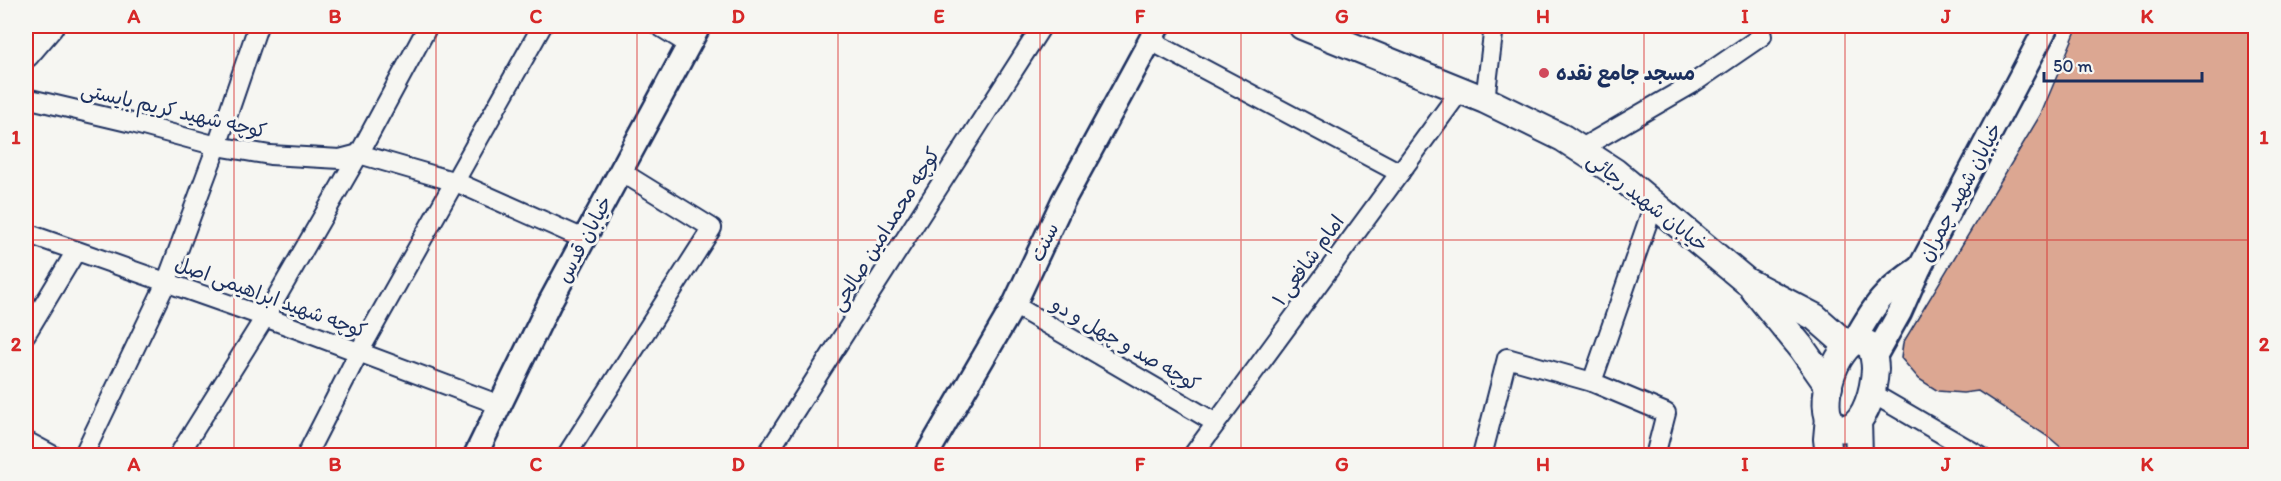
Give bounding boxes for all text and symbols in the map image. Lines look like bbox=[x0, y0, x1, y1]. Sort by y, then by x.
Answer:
text: A bbox=[127, 4, 141, 28]
text: B bbox=[329, 4, 342, 28]
text: C bbox=[530, 4, 543, 28]
text: D bbox=[731, 4, 745, 28]
text: E bbox=[933, 4, 945, 28]
text: F bbox=[1135, 4, 1146, 28]
text: G bbox=[1335, 4, 1349, 28]
text: H bbox=[1536, 4, 1550, 28]
text: I bbox=[1741, 4, 1749, 28]
text: J bbox=[1940, 4, 1951, 28]
text: K bbox=[2141, 4, 2155, 28]
scale bar bbox=[2044, 45, 2202, 83]
text: 50 m bbox=[2053, 55, 2093, 77]
place label: مسجد جامع نقده bbox=[1556, 61, 1695, 88]
marker: مسجد جامع نقده bbox=[1537, 66, 1551, 80]
street label: کوچه شهید کریم بایستی bbox=[78, 77, 269, 146]
street label: خیابان شهید چمران bbox=[1913, 118, 2008, 266]
text: 1 bbox=[11, 125, 21, 149]
text: 1 bbox=[2259, 125, 2269, 149]
street label: کوچه محمدامین صالحی bbox=[825, 143, 946, 316]
street label: خیابان شهید رجائی bbox=[1582, 147, 1713, 257]
street label: خیابان قدس bbox=[551, 191, 617, 287]
street label: امام شافعی ۱ bbox=[1267, 210, 1351, 312]
street label: سنت bbox=[1024, 219, 1064, 265]
street label: کوچه شهید ابراهیمی اصل bbox=[171, 251, 370, 344]
street label: کوچه صد و چهل و دو bbox=[1045, 291, 1205, 397]
text: 2 bbox=[11, 332, 22, 356]
text: 2 bbox=[2259, 332, 2270, 356]
text: A bbox=[127, 452, 141, 476]
text: B bbox=[329, 452, 342, 476]
text: C bbox=[530, 452, 543, 476]
text: D bbox=[731, 452, 745, 476]
text: E bbox=[933, 452, 945, 476]
text: F bbox=[1135, 452, 1146, 476]
text: G bbox=[1335, 452, 1349, 476]
text: H bbox=[1536, 452, 1550, 476]
text: I bbox=[1741, 452, 1749, 476]
text: J bbox=[1940, 452, 1951, 476]
text: K bbox=[2141, 452, 2155, 476]

